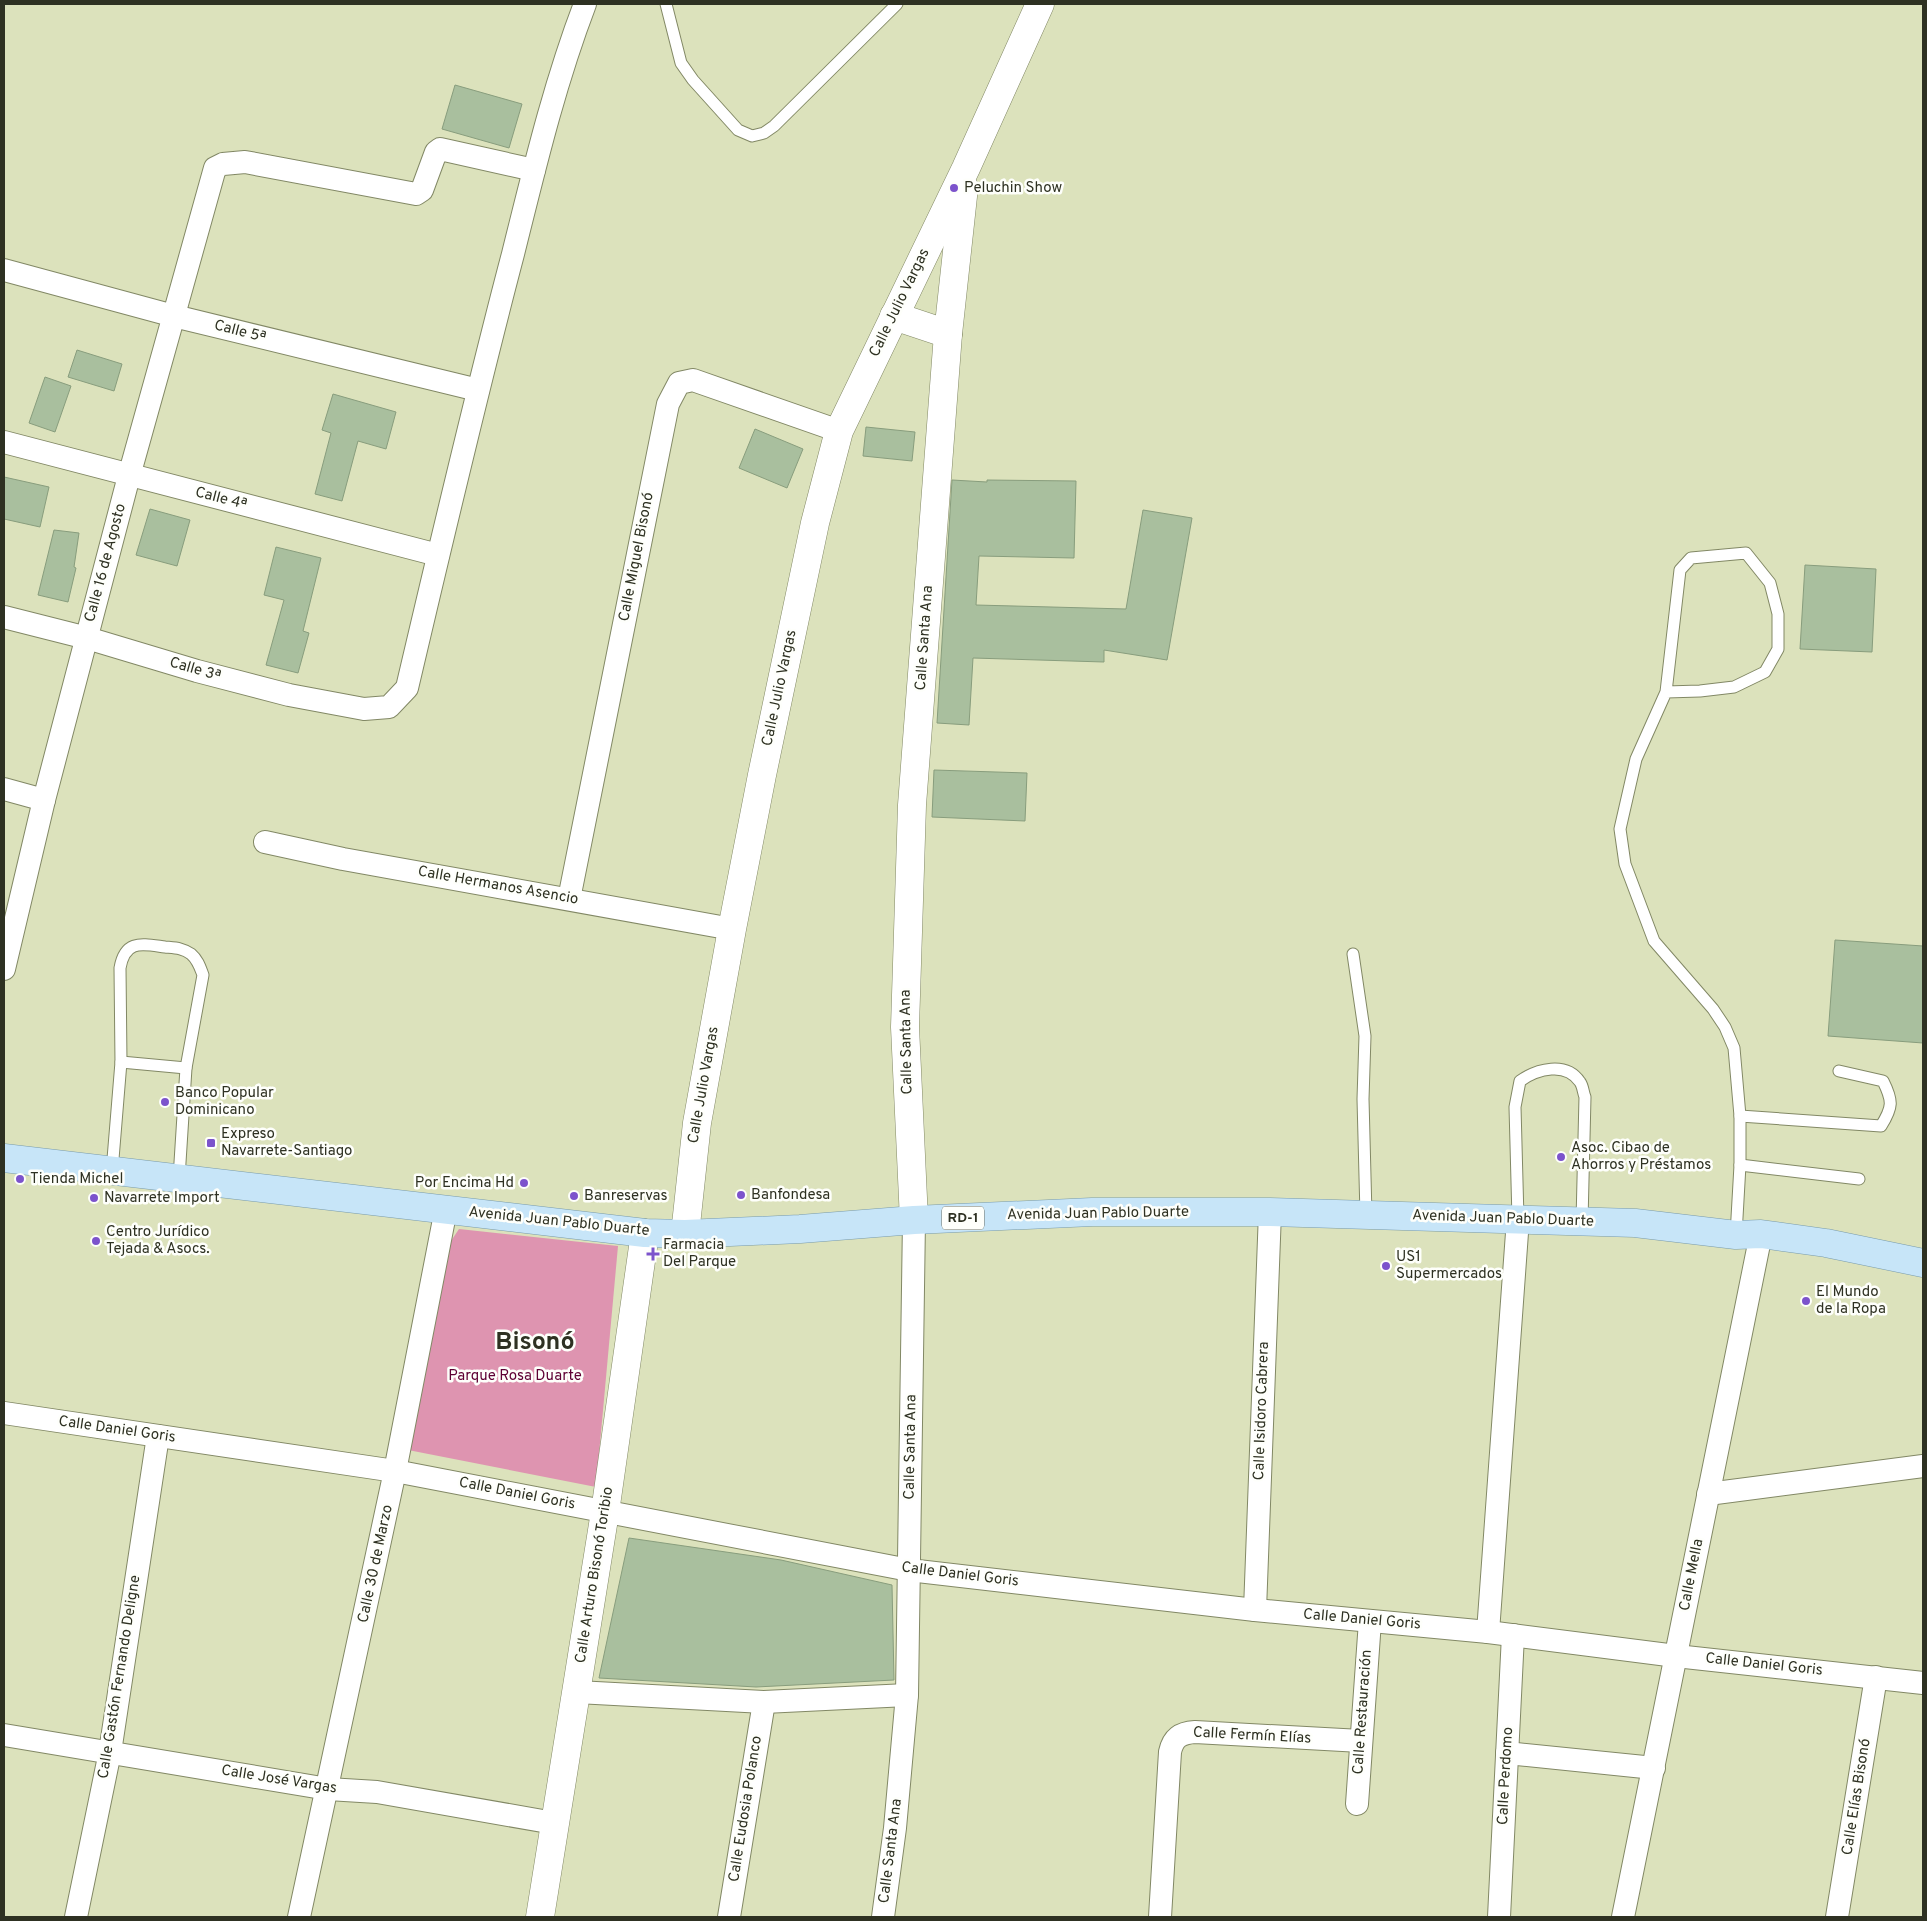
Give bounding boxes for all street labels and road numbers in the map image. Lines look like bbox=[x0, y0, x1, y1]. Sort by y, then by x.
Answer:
street label: Calle Julio Vargas bbox=[865, 246, 935, 360]
street label: Calle 5ª bbox=[212, 316, 268, 348]
street label: Calle 4ª bbox=[193, 483, 249, 515]
street label: Calle Miguel Bisonó bbox=[615, 491, 659, 623]
street label: Calle 16 de Agosto bbox=[81, 502, 131, 624]
street label: Calle Santa Ana bbox=[912, 585, 938, 691]
street label: Calle Julio Vargas bbox=[758, 628, 802, 748]
street label: Calle 3ª bbox=[167, 654, 223, 686]
street label: Calle Hermanos Asencio bbox=[416, 863, 580, 909]
street label: Calle Santa Ana bbox=[897, 989, 917, 1095]
street label: Calle Julio Vargas bbox=[684, 1025, 724, 1145]
street label: Avenida Juan Pablo Duarte bbox=[468, 1203, 650, 1241]
street label: Avenida Juan Pablo Duarte bbox=[1007, 1203, 1189, 1225]
road number: RD-1 bbox=[942, 1206, 984, 1230]
street label: Avenida Juan Pablo Duarte bbox=[1412, 1206, 1594, 1232]
street label: Calle Isidoro Cabrera bbox=[1250, 1341, 1274, 1481]
street label: Calle Santa Ana bbox=[901, 1394, 921, 1500]
street label: Calle Daniel Goris bbox=[57, 1412, 177, 1448]
street label: Calle Daniel Goris bbox=[457, 1473, 577, 1515]
street label: Calle Arturo Bisonó Toribio bbox=[572, 1485, 618, 1665]
street label: Calle 30 de Marzo bbox=[354, 1503, 398, 1625]
street label: Calle Mella bbox=[1676, 1537, 1708, 1613]
street label: Calle Daniel Goris bbox=[900, 1558, 1020, 1592]
street label: Calle Gastón Fernando Deligne bbox=[95, 1574, 145, 1780]
street label: Calle Daniel Goris bbox=[1302, 1605, 1422, 1635]
street label: Calle Restauración bbox=[1349, 1649, 1377, 1775]
street label: Calle Daniel Goris bbox=[1704, 1649, 1824, 1681]
street label: Calle Fermín Elías bbox=[1192, 1723, 1312, 1749]
street label: Calle Perdomo bbox=[1494, 1726, 1518, 1826]
street label: Calle Eudosia Polanco bbox=[725, 1734, 767, 1884]
street label: Calle Elías Bisonó bbox=[1838, 1737, 1876, 1857]
street label: Calle José Vargas bbox=[220, 1761, 338, 1799]
street label: Calle Santa Ana bbox=[875, 1798, 907, 1904]

